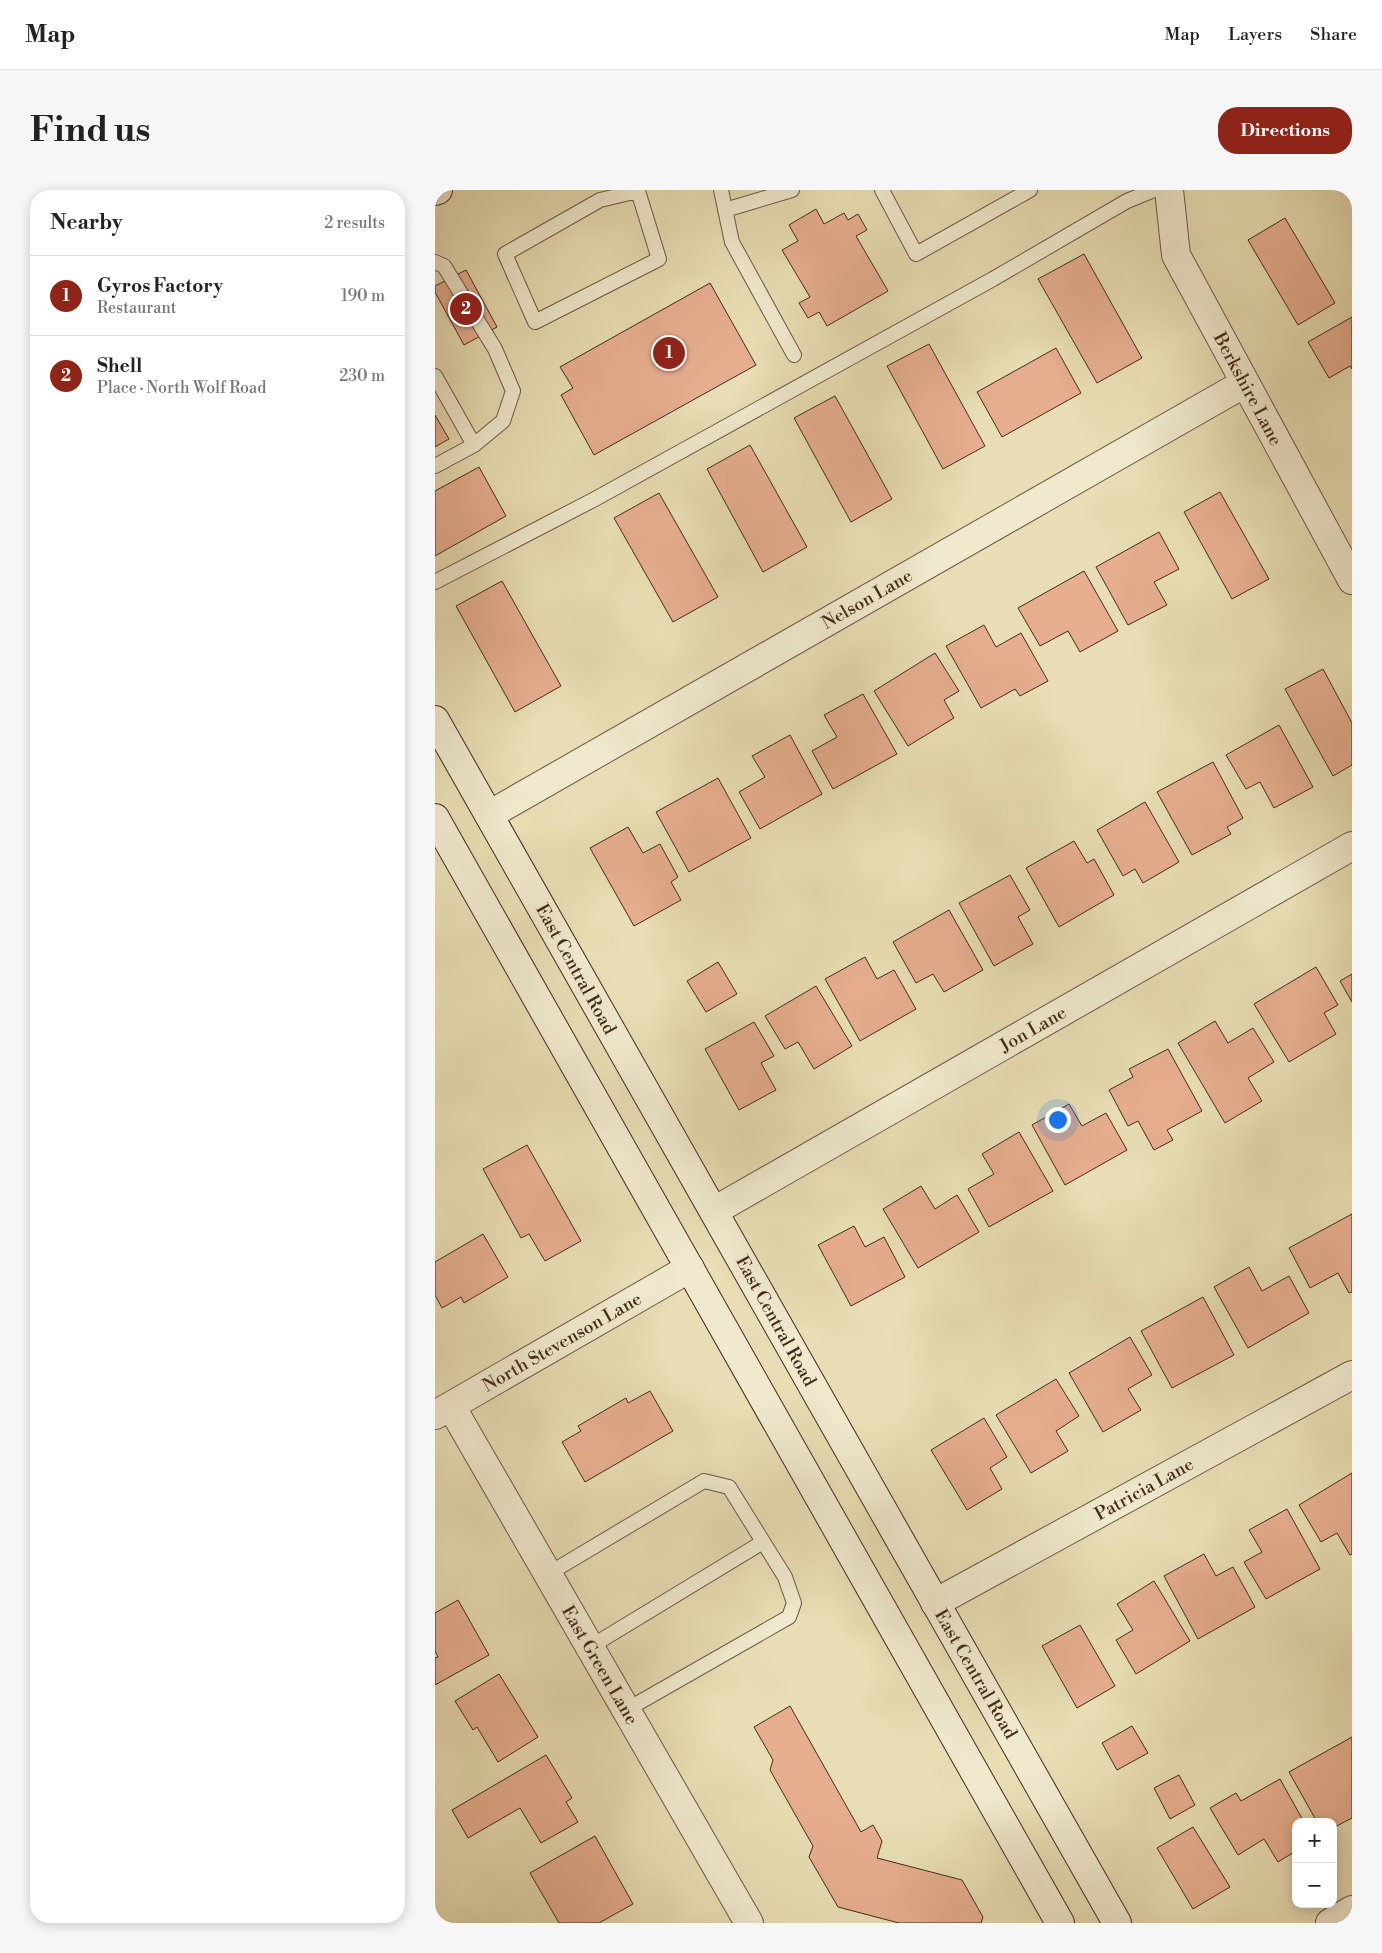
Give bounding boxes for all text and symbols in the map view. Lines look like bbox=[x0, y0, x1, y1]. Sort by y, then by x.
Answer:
text: Map bbox=[25, 20, 75, 50]
text: Map bbox=[1165, 23, 1200, 46]
text: Layers bbox=[1228, 23, 1282, 46]
text: Share bbox=[1310, 23, 1357, 46]
button: Directions bbox=[1218, 107, 1352, 154]
text: Find us bbox=[30, 109, 150, 152]
text: Nearby bbox=[50, 210, 123, 236]
text: 2 results bbox=[324, 213, 385, 233]
text: Gyros Factory bbox=[97, 274, 223, 298]
text: 1 bbox=[62, 286, 70, 306]
text: 190 m bbox=[341, 286, 385, 306]
pin: 2 bbox=[450, 290, 482, 328]
text: Restaurant bbox=[97, 298, 176, 318]
street label: Berkshire Lane bbox=[1208, 328, 1287, 450]
pin: 1 bbox=[653, 334, 685, 372]
text: Shell bbox=[97, 354, 142, 378]
text: 2 bbox=[61, 366, 71, 386]
text: 230 m bbox=[339, 366, 385, 386]
text: Place · North Wolf Road bbox=[97, 378, 266, 398]
street label: Nelson Lane bbox=[818, 564, 917, 635]
street label: East Central Road bbox=[530, 900, 621, 1039]
street label: Jon Lane bbox=[995, 1001, 1071, 1058]
your location bbox=[1045, 1107, 1071, 1133]
street label: East Central Road bbox=[730, 1252, 821, 1391]
street label: North Stevenson Lane bbox=[479, 1287, 646, 1397]
street label: Patricia Lane bbox=[1091, 1453, 1198, 1526]
street label: East Green Lane bbox=[556, 1601, 643, 1729]
street label: East Central Road bbox=[929, 1605, 1022, 1744]
map controls bbox=[1292, 1818, 1337, 1908]
button: + bbox=[1292, 1818, 1337, 1863]
button: − bbox=[1292, 1863, 1337, 1908]

